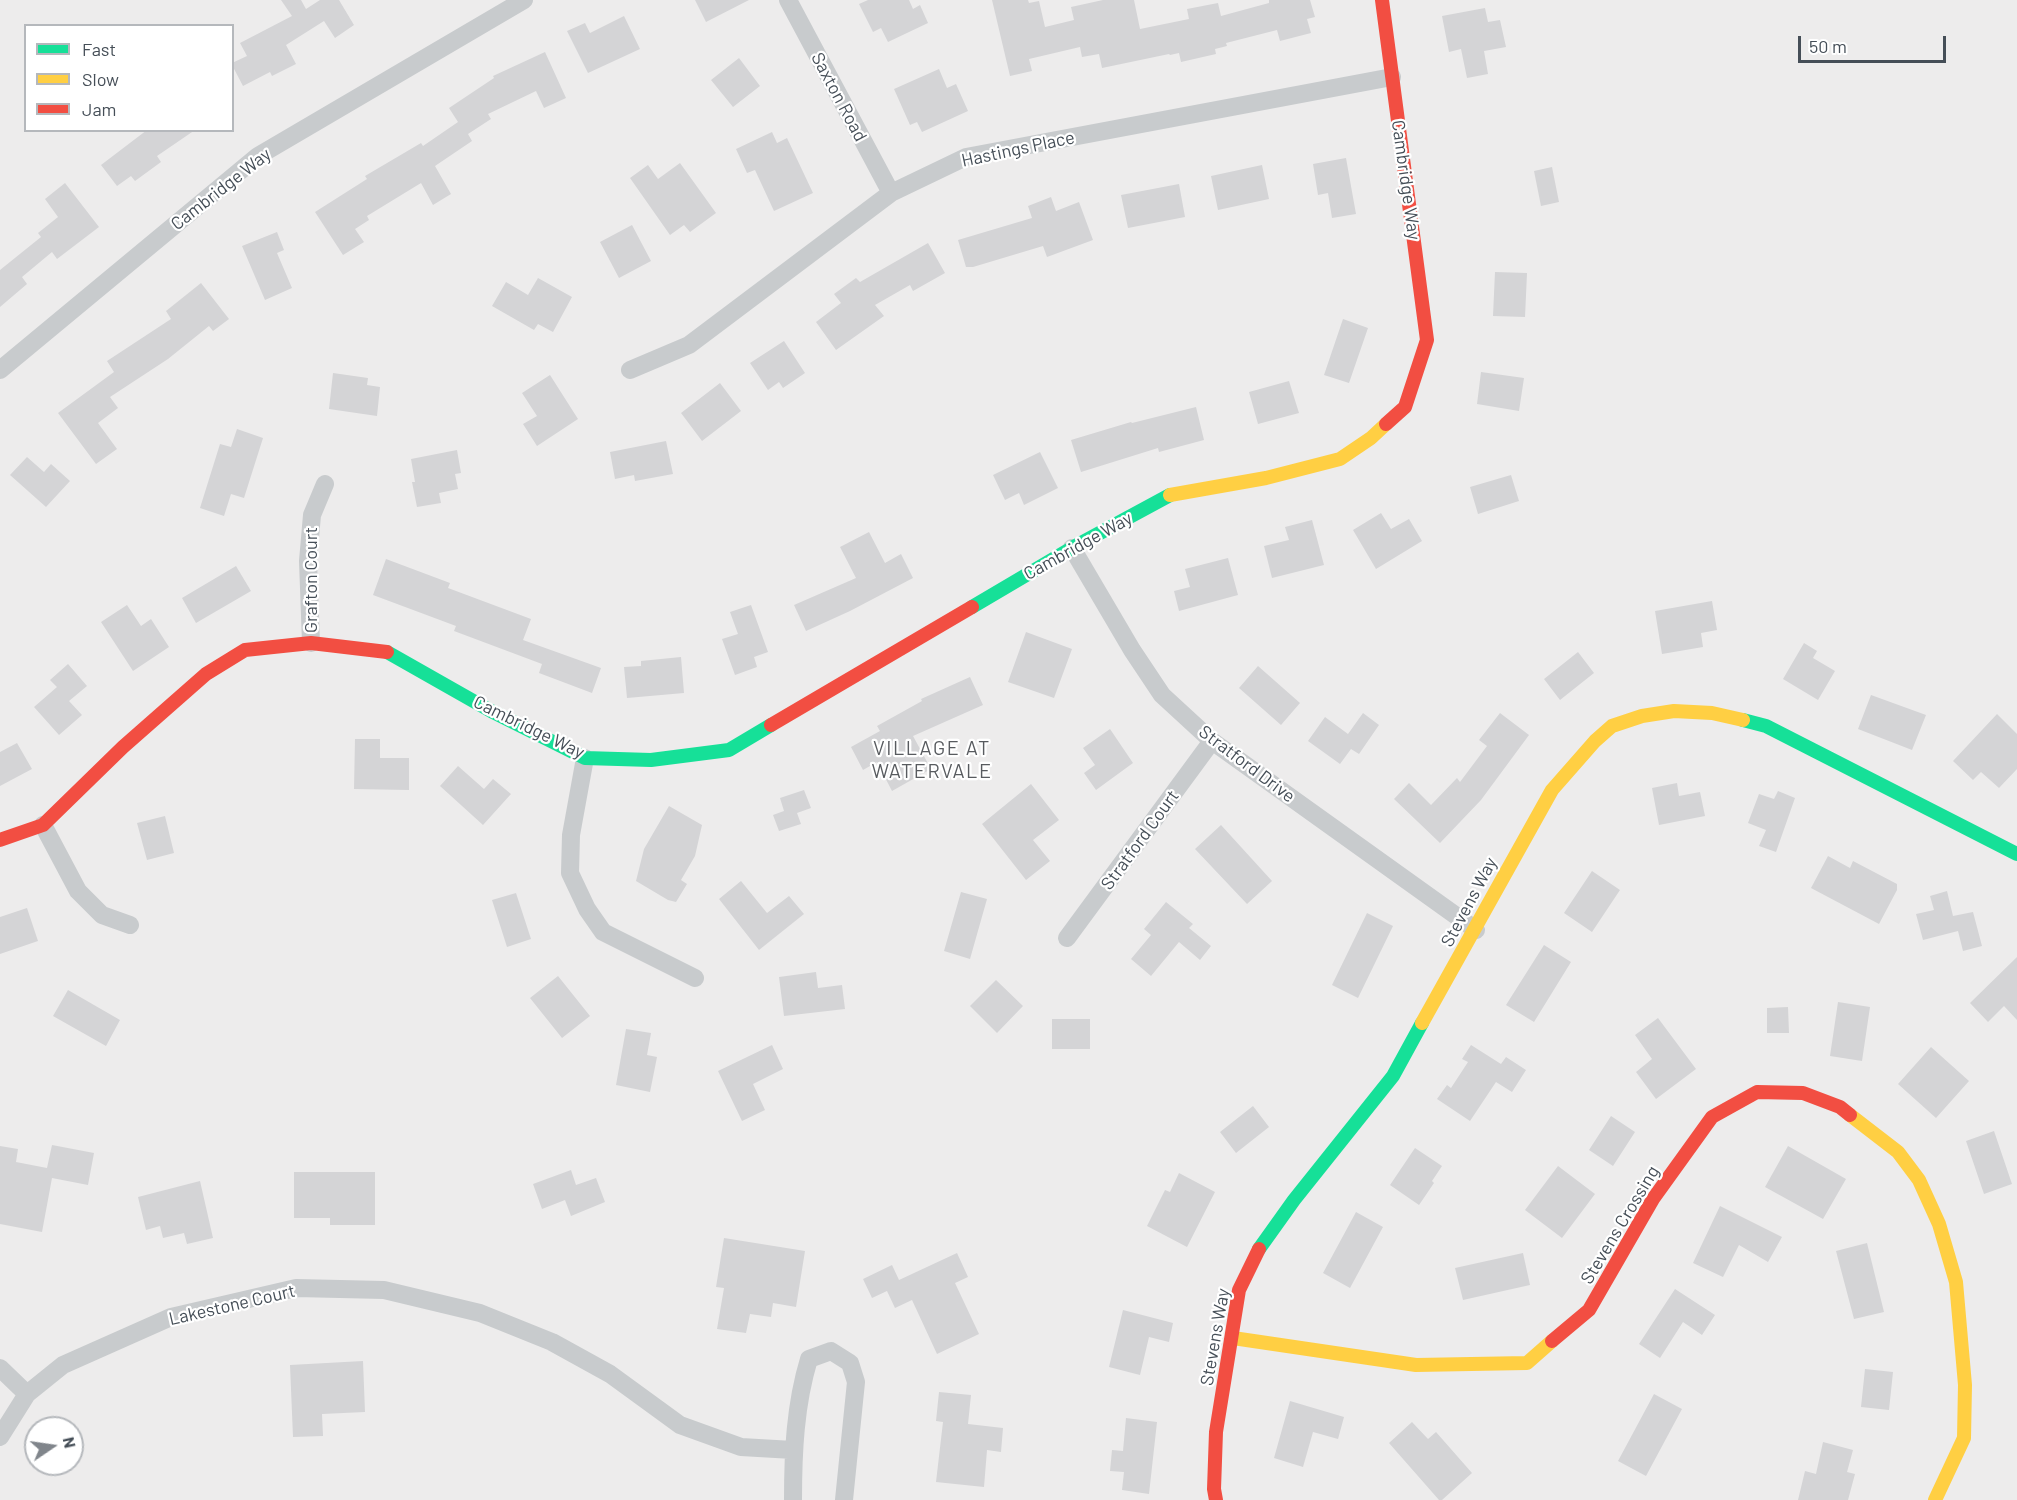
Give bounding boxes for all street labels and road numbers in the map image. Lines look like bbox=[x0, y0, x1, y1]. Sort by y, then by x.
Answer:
street label: Saxton Road bbox=[807, 49, 871, 145]
street label: Cambridge Way bbox=[1387, 119, 1425, 241]
street label: Hastings Place bbox=[959, 126, 1077, 172]
street label: Cambridge Way bbox=[167, 143, 275, 235]
street label: Cambridge Way bbox=[1020, 507, 1136, 585]
street label: Grafton Court bbox=[300, 527, 322, 633]
street label: Cambridge Way bbox=[470, 691, 588, 763]
street label: Stratford Drive bbox=[1195, 721, 1299, 807]
street label: Stratford Court bbox=[1097, 786, 1183, 894]
street label: Stevens Way bbox=[1436, 854, 1502, 950]
street label: Stevens Crossing bbox=[1576, 1162, 1664, 1288]
street label: Lakestone Court bbox=[167, 1280, 297, 1330]
street label: Stevens Way bbox=[1196, 1287, 1234, 1387]

